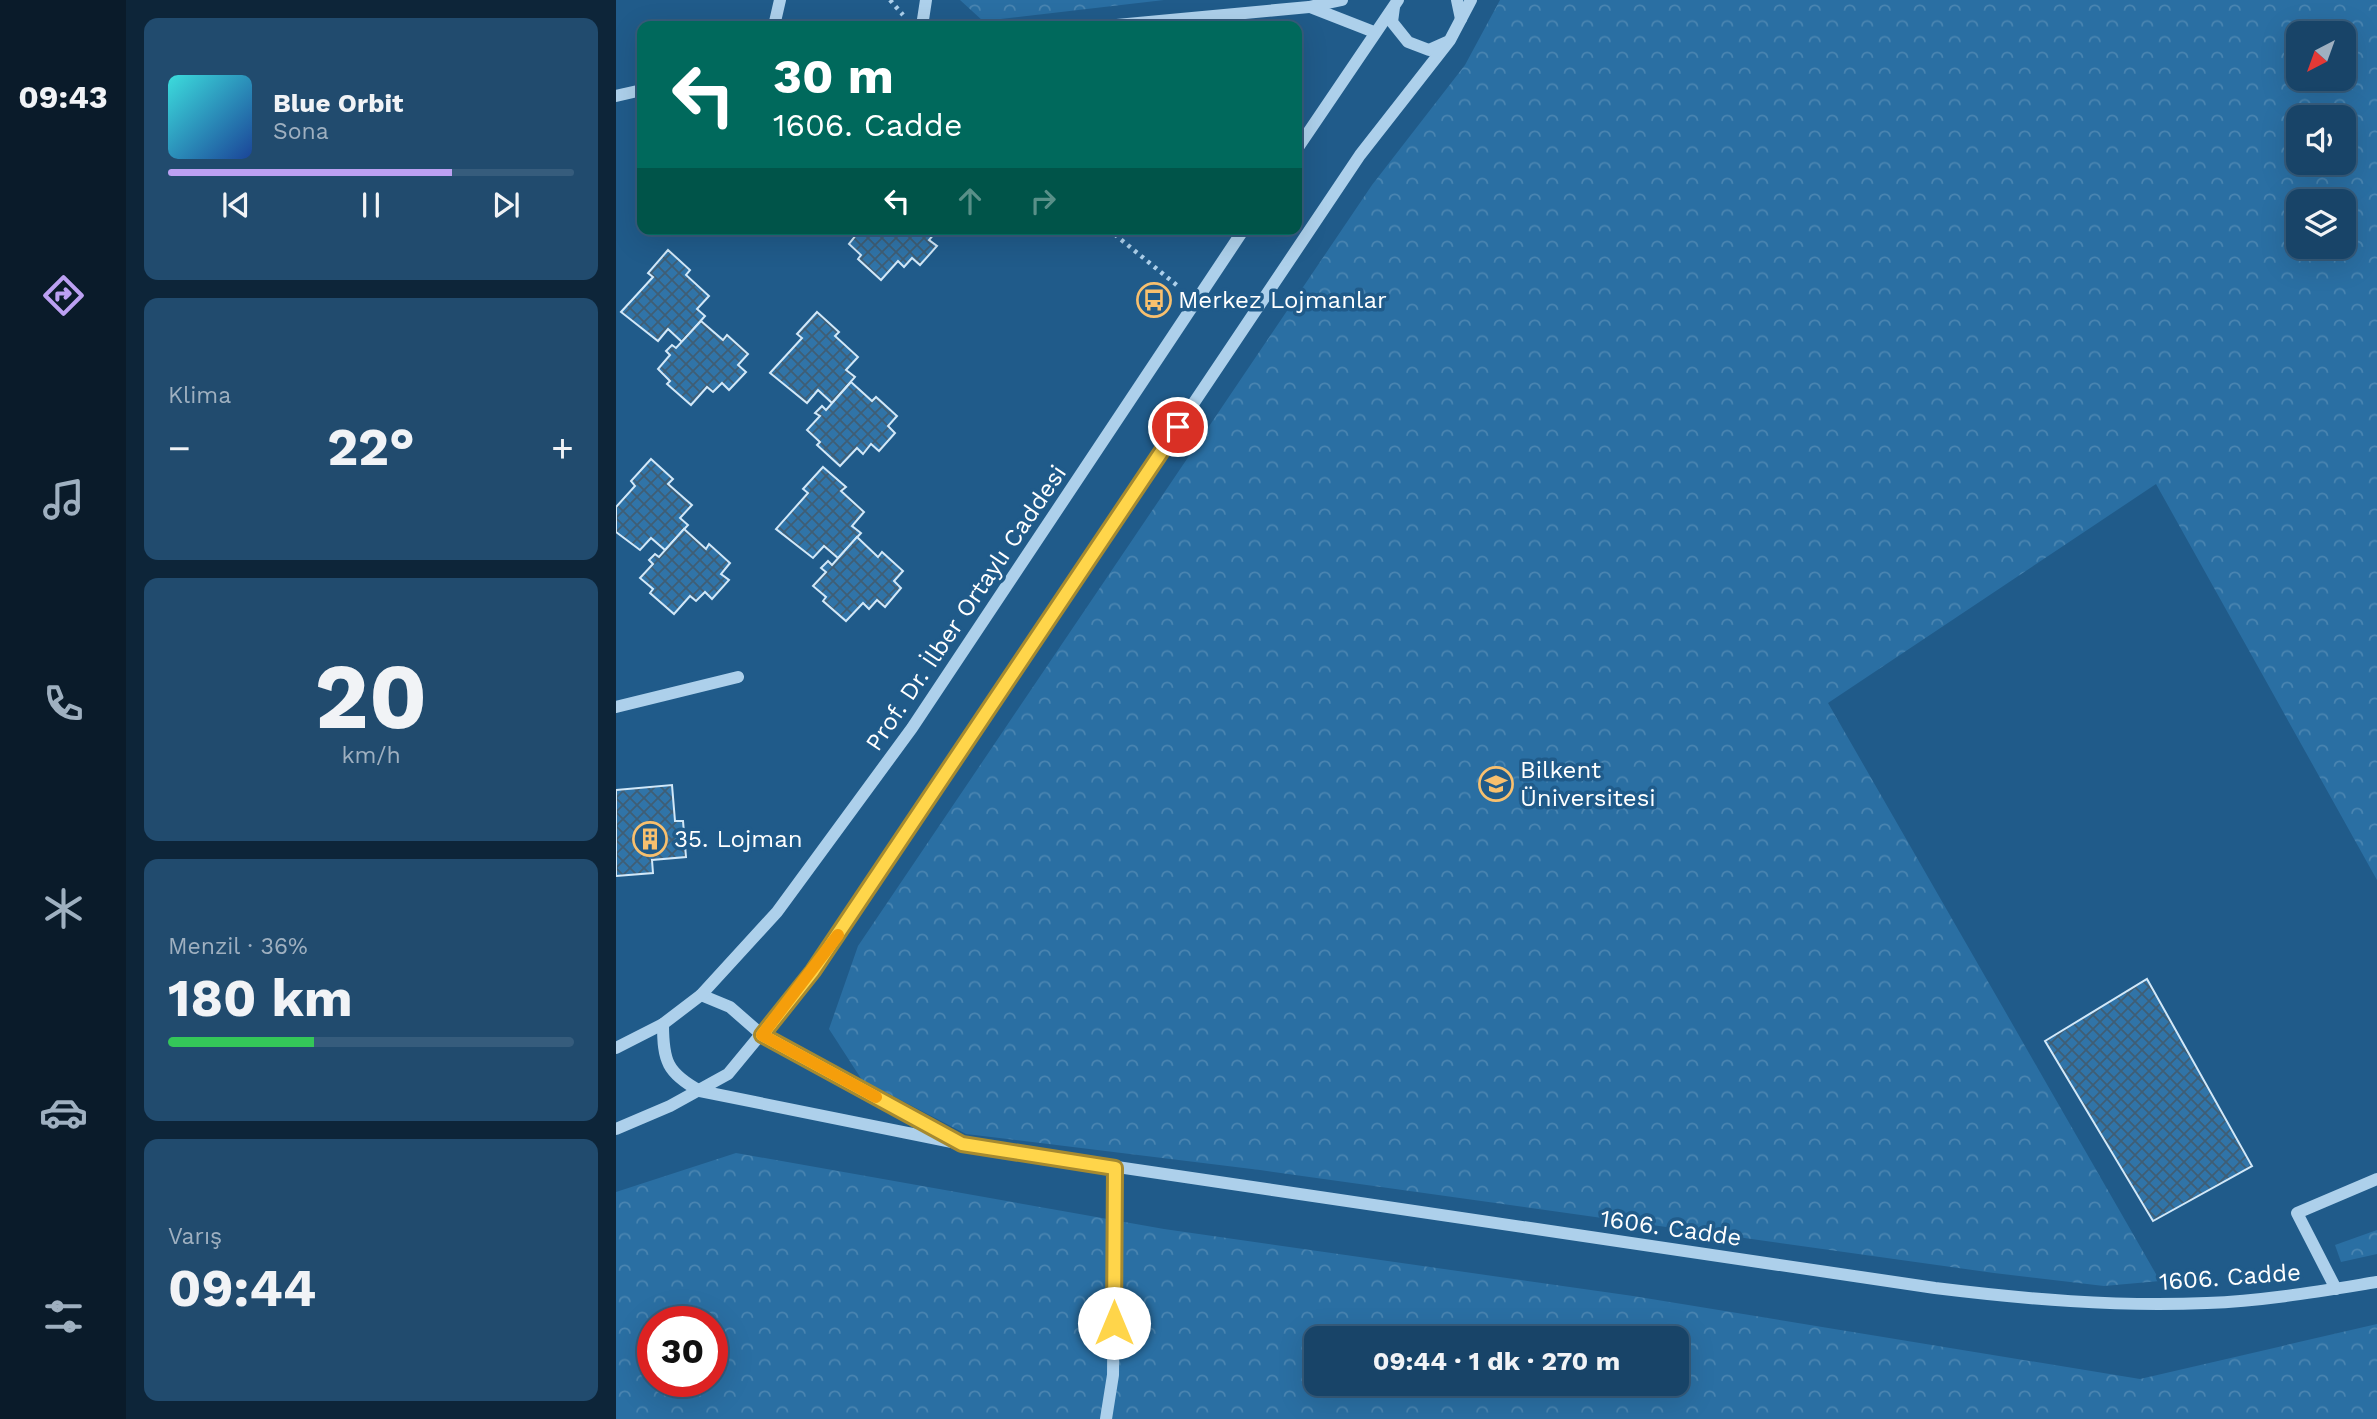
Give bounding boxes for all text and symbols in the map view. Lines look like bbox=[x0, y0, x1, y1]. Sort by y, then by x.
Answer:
north arrow bbox=[2286, 21, 2356, 91]
map controls bbox=[2286, 21, 2356, 259]
text: 30 m bbox=[773, 47, 894, 105]
icon: left bbox=[658, 49, 749, 140]
text: 09:43 bbox=[18, 78, 108, 116]
text: Blue Orbit bbox=[273, 88, 403, 118]
button: sound bbox=[2286, 105, 2356, 175]
text: 1606. Cadde bbox=[773, 106, 962, 144]
text: Sona bbox=[273, 118, 329, 145]
icon: left bbox=[878, 182, 916, 220]
icon: ahead bbox=[951, 182, 989, 220]
icon: right bbox=[1024, 182, 1062, 220]
icon: previous bbox=[217, 186, 255, 224]
icon: pause bbox=[352, 186, 390, 224]
icon: next bbox=[487, 186, 525, 224]
button: layers bbox=[2286, 189, 2356, 259]
icon: directions bbox=[39, 271, 88, 320]
bus stop icon: Merkez Lojmanlar bbox=[1135, 281, 1173, 319]
place label: Merkez Lojmanlar bbox=[1178, 286, 1387, 314]
text: Klima bbox=[168, 382, 231, 409]
pin bbox=[1148, 397, 1208, 457]
icon: arrive bbox=[1159, 408, 1197, 446]
text: 22° bbox=[327, 417, 415, 478]
text: − bbox=[168, 426, 191, 470]
text: + bbox=[551, 426, 574, 470]
street label: Prof. Dr. İlber Ortaylı Caddesi bbox=[860, 460, 1072, 756]
icon: music bbox=[39, 475, 88, 524]
text: 20 bbox=[315, 643, 427, 750]
icon: phone bbox=[39, 679, 88, 728]
text: km/h bbox=[341, 742, 401, 769]
place label: Bilkent Üniversitesi bbox=[1520, 756, 1656, 812]
school or university icon: Bilkent Üniversitesi bbox=[1477, 765, 1515, 803]
building icon: 35. Lojman bbox=[631, 820, 669, 858]
place label: 35. Lojman bbox=[674, 825, 803, 853]
icon: climate bbox=[39, 884, 88, 933]
text: Menzil · 36% bbox=[168, 933, 308, 960]
text: 180 km bbox=[168, 968, 353, 1029]
icon: car bbox=[39, 1088, 88, 1137]
street label: 1606. Cadde bbox=[1599, 1204, 1743, 1252]
text: Varış bbox=[168, 1223, 222, 1250]
text: 09:44 bbox=[168, 1258, 316, 1319]
street label: 1606. Cadde bbox=[2158, 1258, 2302, 1296]
position arrow bbox=[1077, 1286, 1151, 1360]
icon: filters bbox=[39, 1292, 88, 1341]
speed limit sign: 30 bbox=[637, 1306, 728, 1397]
text: 09:44 · 1 dk · 270 m bbox=[1373, 1346, 1620, 1376]

